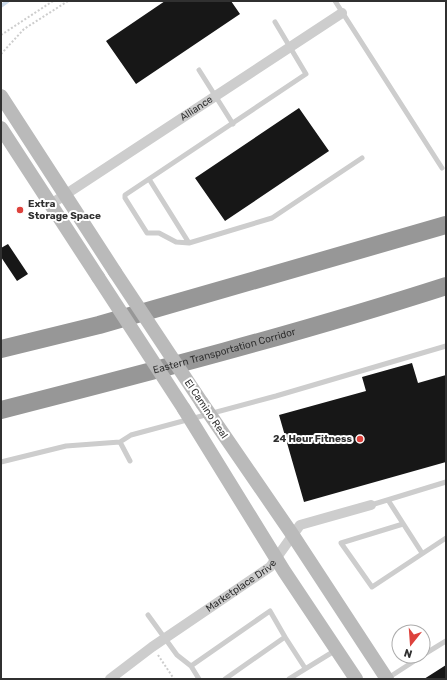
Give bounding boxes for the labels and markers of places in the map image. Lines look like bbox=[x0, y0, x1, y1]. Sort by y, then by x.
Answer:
place label: Extra Storage Space bbox=[28, 198, 101, 222]
marker: Extra Storage Space bbox=[15, 205, 25, 215]
place label: 24 Hour Fitness bbox=[273, 433, 352, 445]
marker: 24 Hour Fitness bbox=[355, 434, 365, 444]

